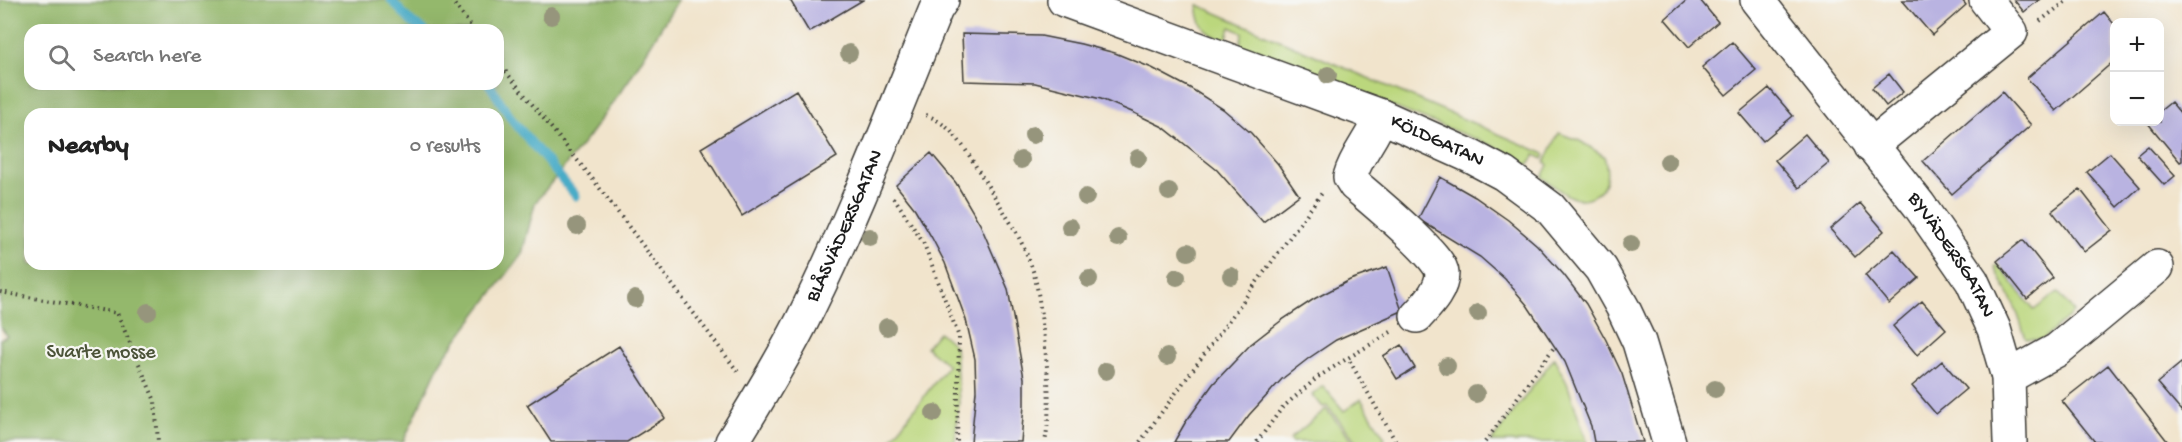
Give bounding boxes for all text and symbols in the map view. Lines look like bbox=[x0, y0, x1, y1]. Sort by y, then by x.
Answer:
map controls bbox=[2110, 18, 2164, 126]
button: + bbox=[2110, 18, 2164, 72]
search box bbox=[24, 24, 504, 90]
icon: search bbox=[45, 41, 78, 74]
text: Search here bbox=[93, 44, 201, 70]
button: − bbox=[2110, 72, 2164, 126]
street label: KÖLDGATAN bbox=[1387, 110, 1488, 173]
text: Nearby bbox=[48, 132, 129, 163]
text: 0 results bbox=[410, 136, 480, 159]
street label: BLÅSVÄDERSGATAN bbox=[801, 147, 889, 307]
street label: BYVÄDERSGATAN bbox=[1902, 187, 1999, 322]
park label: Svarte mosse bbox=[46, 342, 156, 365]

